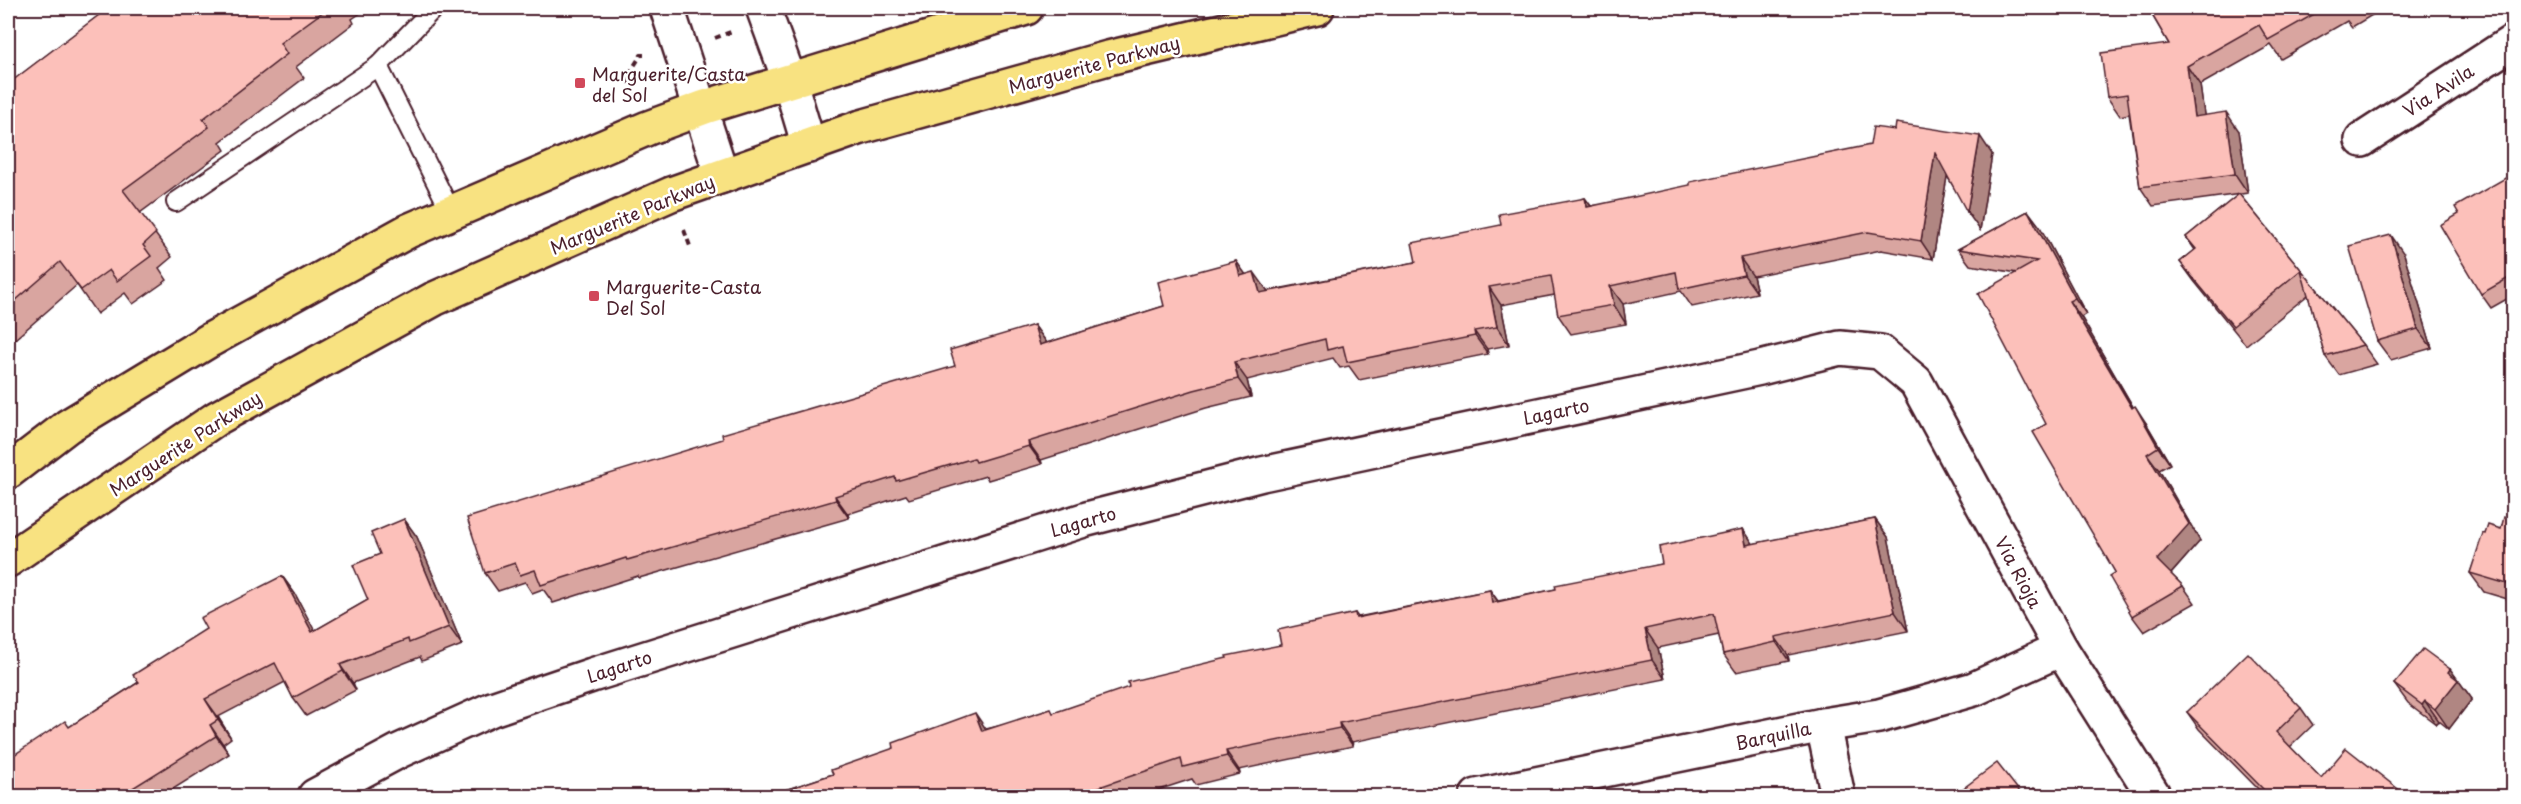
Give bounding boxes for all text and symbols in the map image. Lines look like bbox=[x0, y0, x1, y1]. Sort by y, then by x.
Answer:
street label: Marguerite Parkway bbox=[1005, 28, 1183, 100]
street label: Via Avila bbox=[2397, 57, 2479, 123]
place label: Marguerite/Casta del Sol bbox=[592, 60, 746, 108]
marker: Marguerite/Casta del Sol bbox=[573, 76, 587, 90]
street label: Marguerite Parkway bbox=[546, 167, 718, 261]
place label: Marguerite-Casta Del Sol bbox=[606, 273, 762, 321]
marker: Marguerite-Casta Del Sol bbox=[587, 289, 601, 303]
street label: Marguerite Parkway bbox=[104, 384, 266, 502]
street label: Lagarto bbox=[1520, 391, 1592, 431]
street label: Lagarto bbox=[1047, 499, 1119, 543]
street label: Via Rioja bbox=[1989, 531, 2050, 613]
street label: Lagarto bbox=[583, 643, 655, 689]
street label: Barquilla bbox=[1733, 714, 1814, 756]

